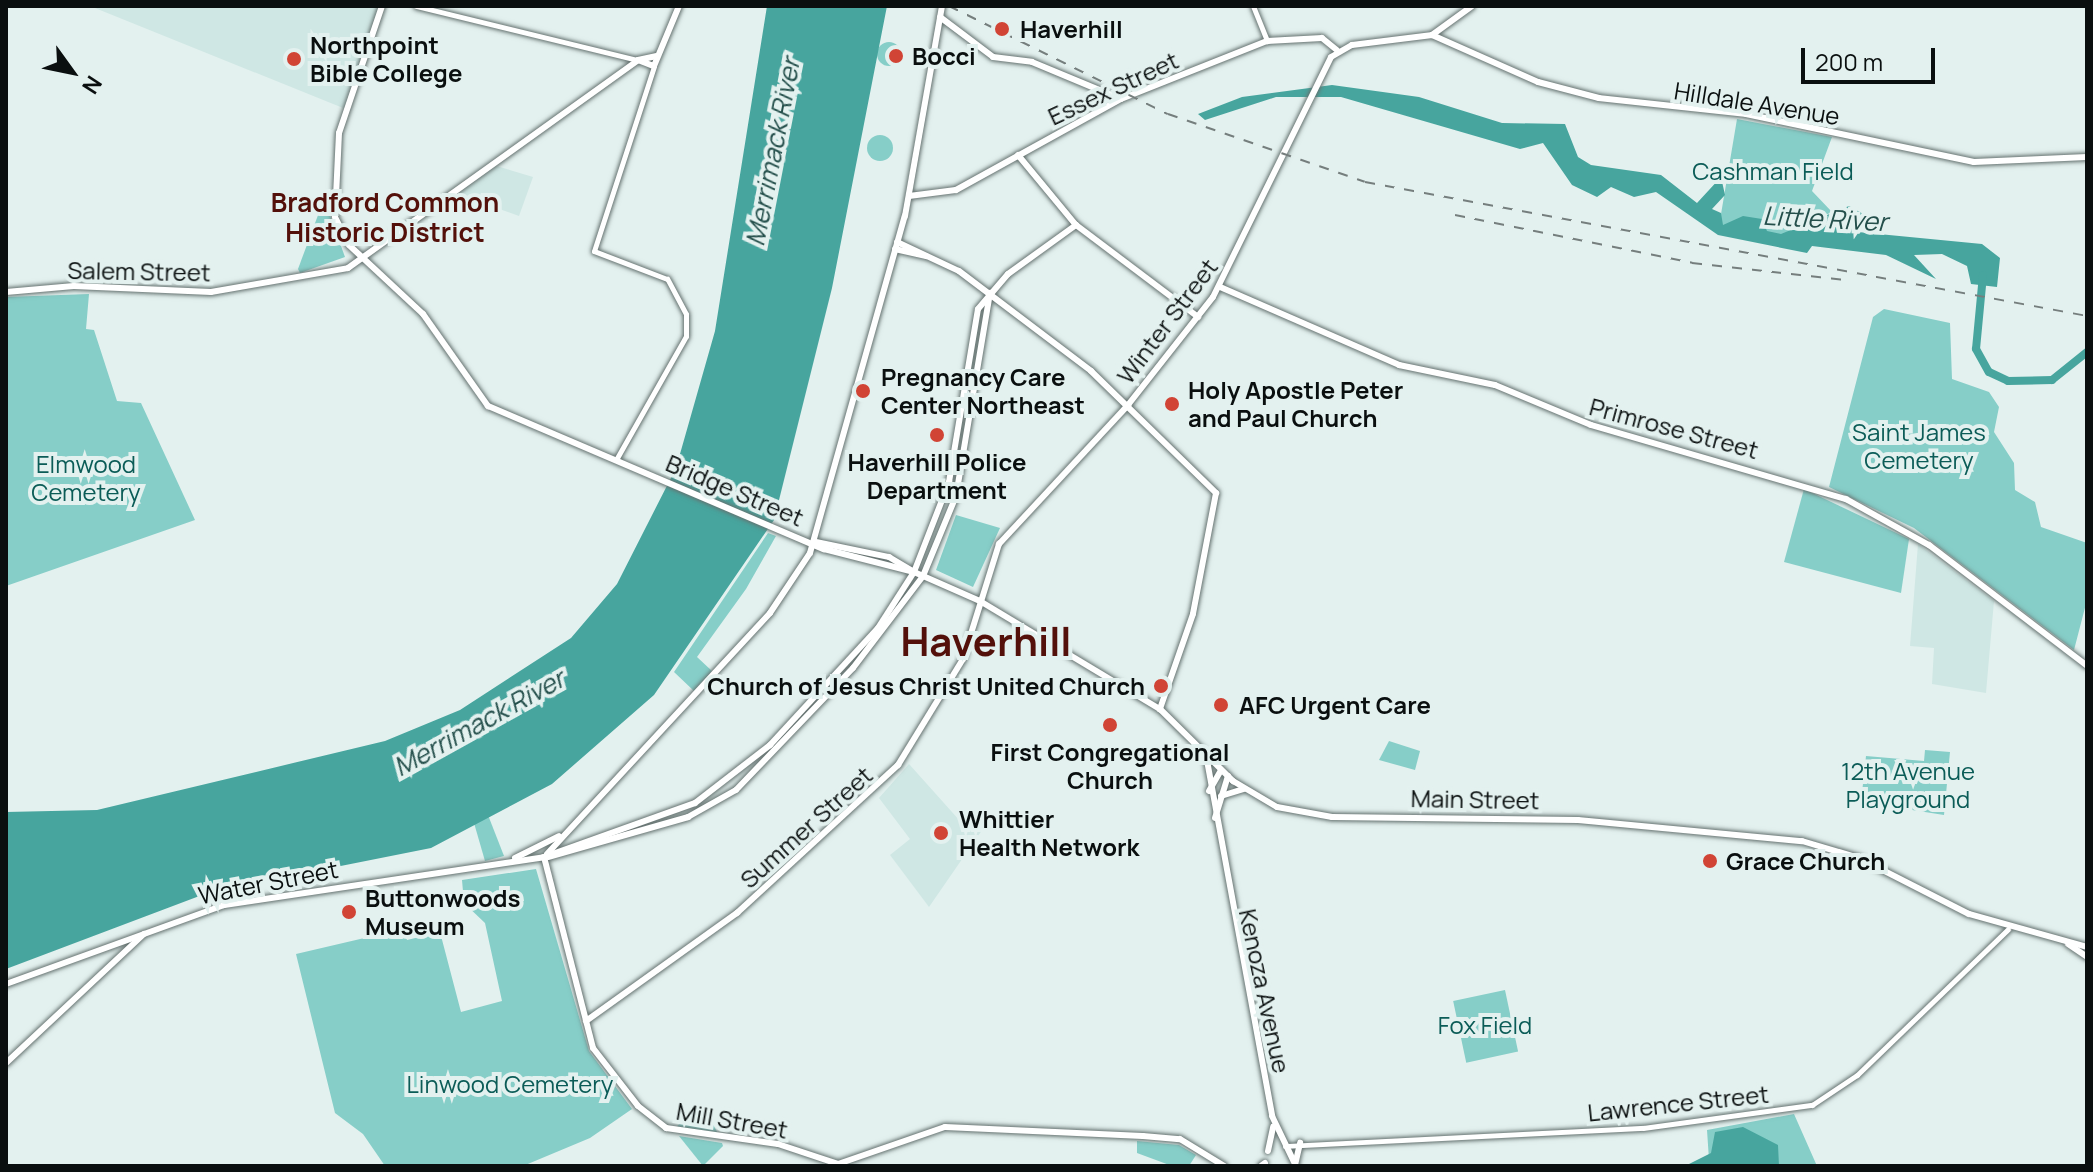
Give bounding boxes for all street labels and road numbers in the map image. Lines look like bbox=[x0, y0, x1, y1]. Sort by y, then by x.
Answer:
street label: Essex Street bbox=[1043, 45, 1183, 131]
street label: Hilldale Avenue bbox=[1672, 76, 1842, 130]
street label: Winter Street bbox=[1111, 253, 1223, 389]
street label: Salem Street bbox=[67, 255, 211, 287]
street label: Primrose Street bbox=[1586, 392, 1762, 464]
street label: Bridge Street bbox=[662, 448, 808, 532]
street label: Summer Street bbox=[734, 760, 878, 894]
street label: Main Street bbox=[1410, 783, 1540, 815]
street label: Water Street bbox=[196, 854, 340, 910]
street label: Kenoza Avenue bbox=[1234, 906, 1296, 1076]
street label: Lawrence Street bbox=[1586, 1079, 1770, 1127]
street label: Mill Street bbox=[674, 1096, 790, 1144]

